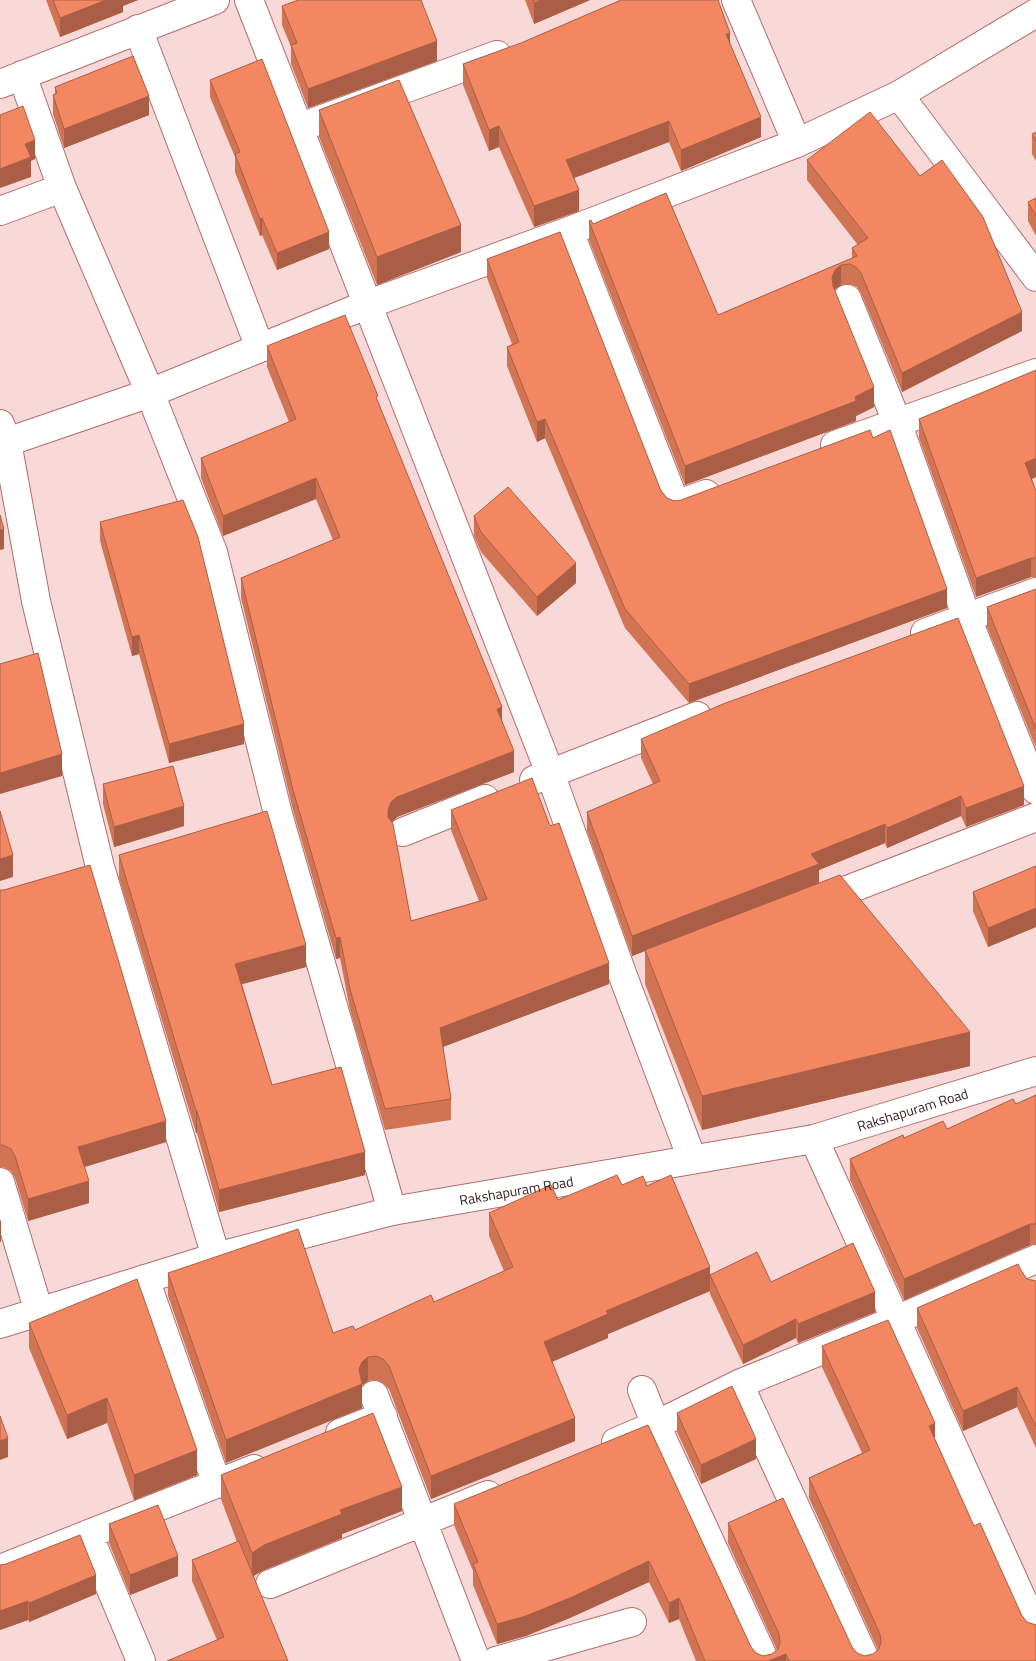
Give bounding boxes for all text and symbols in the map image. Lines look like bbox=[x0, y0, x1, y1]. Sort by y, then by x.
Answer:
street label: Rakshapuram Road bbox=[854, 1082, 971, 1136]
street label: Rakshapuram Road bbox=[458, 1170, 575, 1210]

